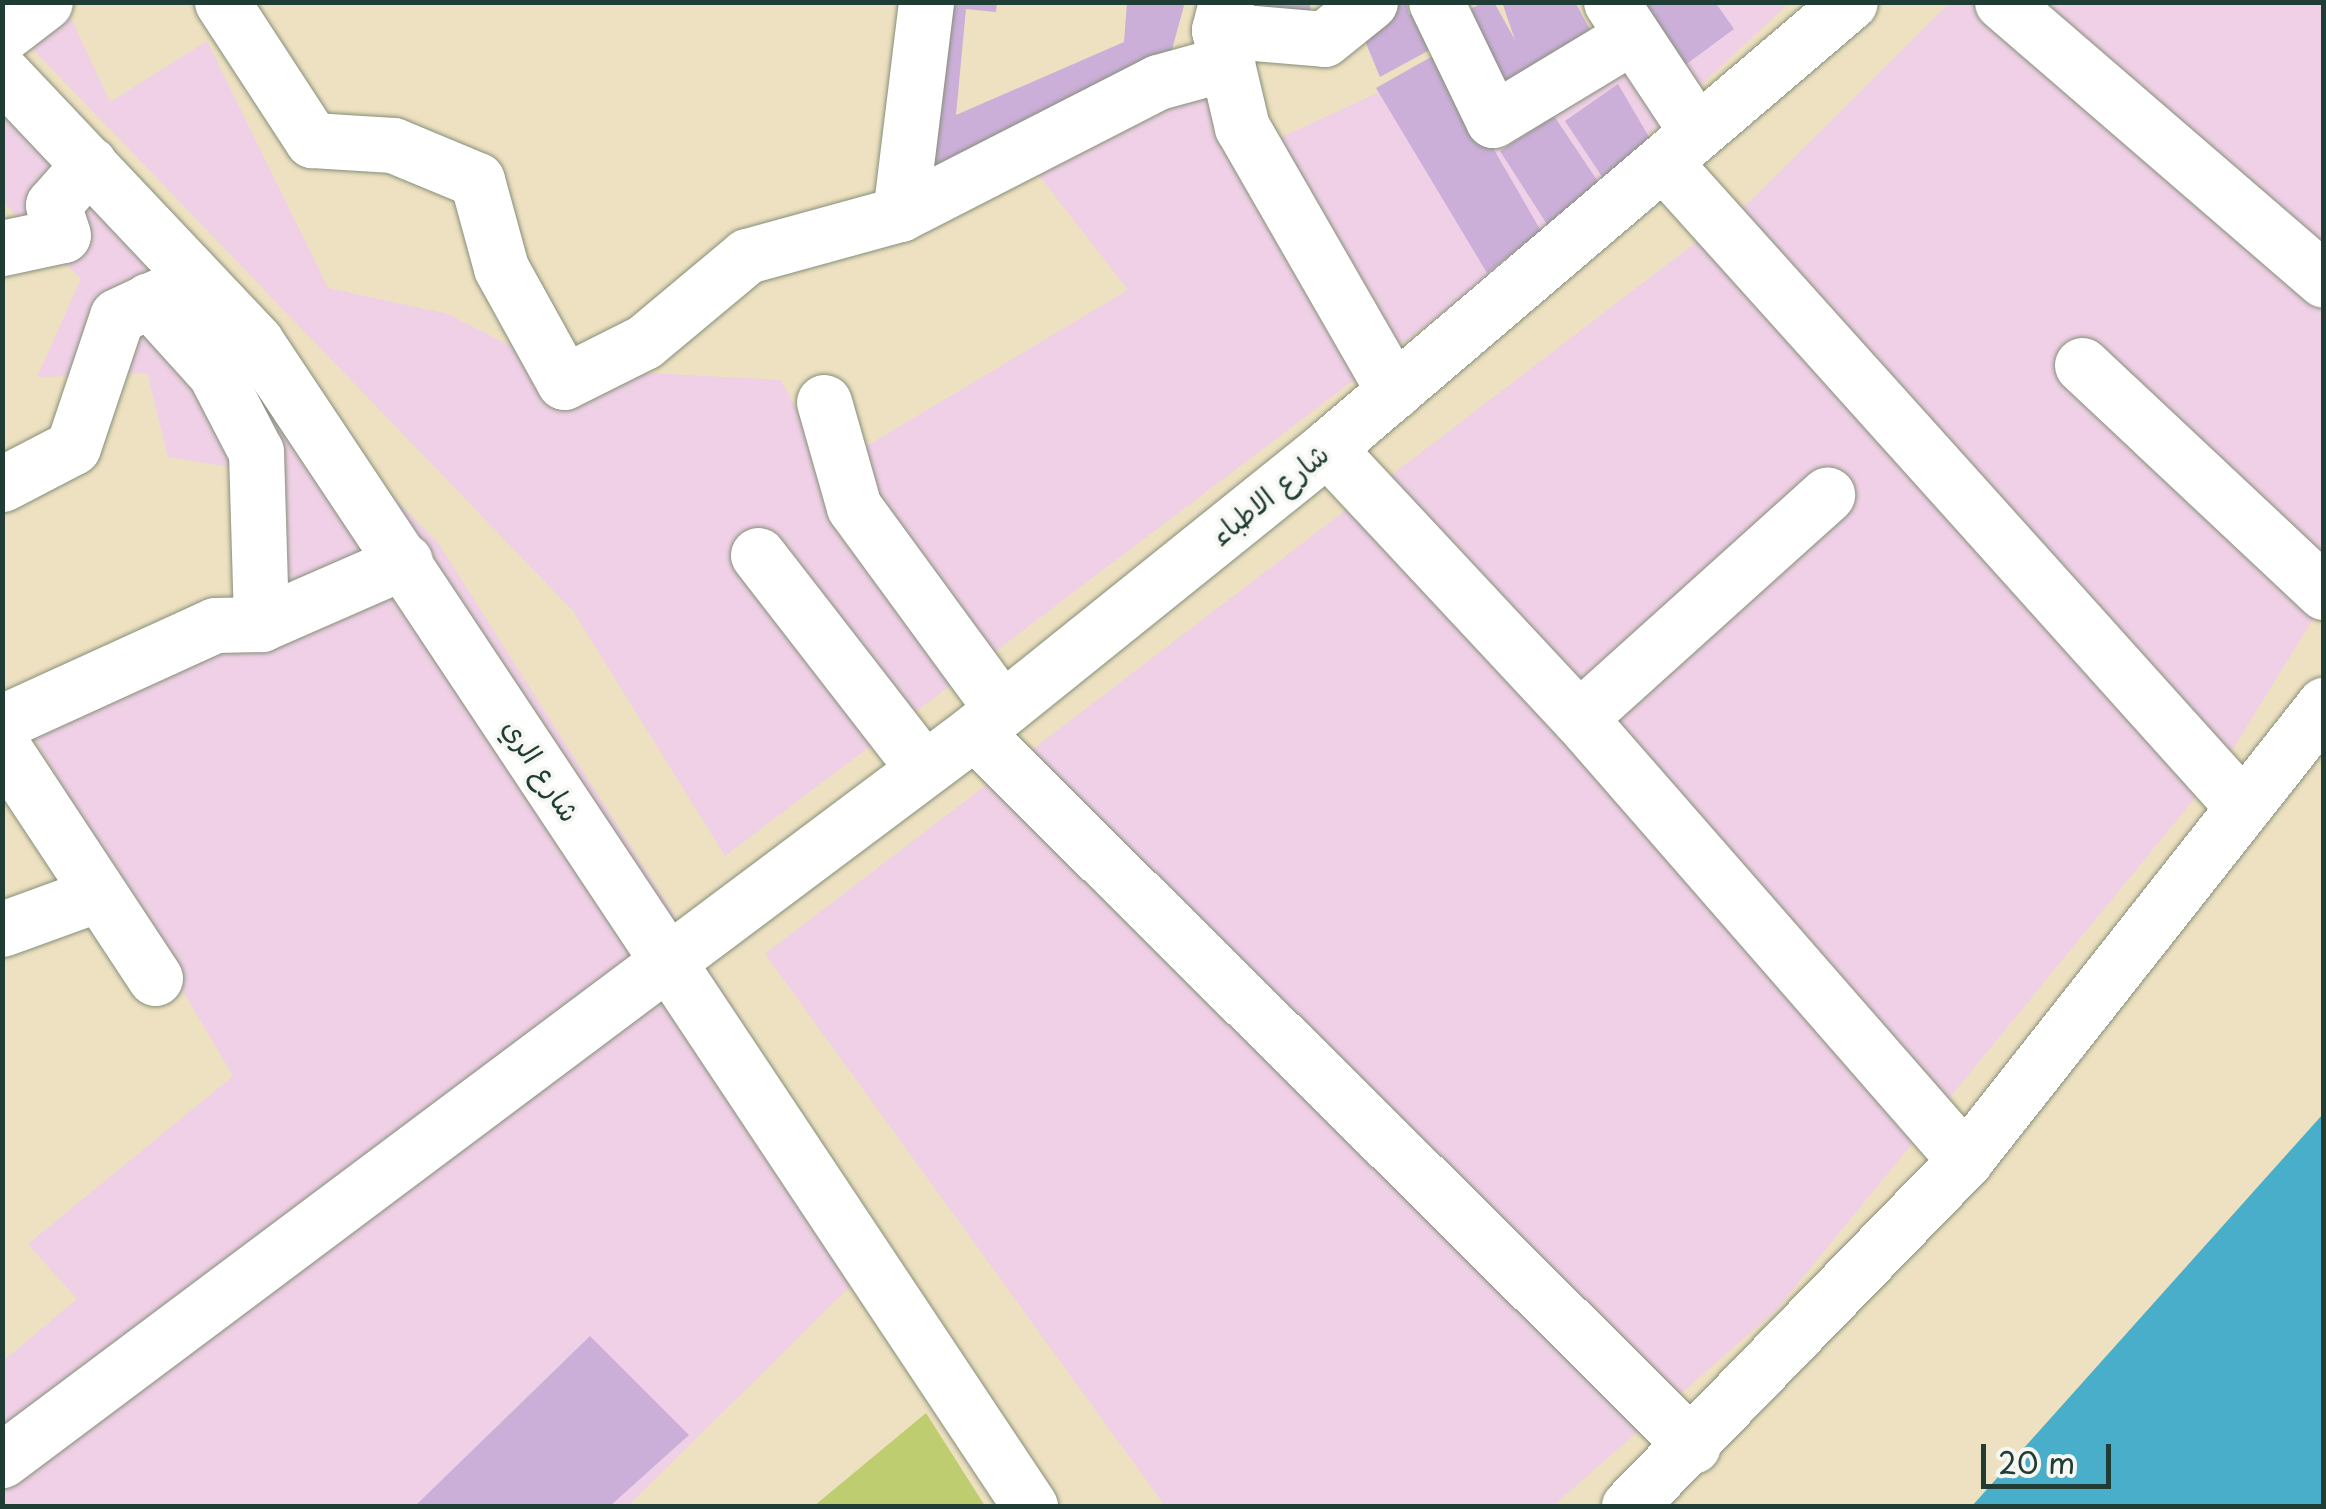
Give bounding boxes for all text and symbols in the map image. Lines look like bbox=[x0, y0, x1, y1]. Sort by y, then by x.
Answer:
street label: شارع الاطباء bbox=[1203, 436, 1335, 552]
street label: شارع الري bbox=[496, 712, 588, 828]
scale bar bbox=[1986, 1424, 2116, 1486]
text: 20 m bbox=[1998, 1439, 2075, 1484]

